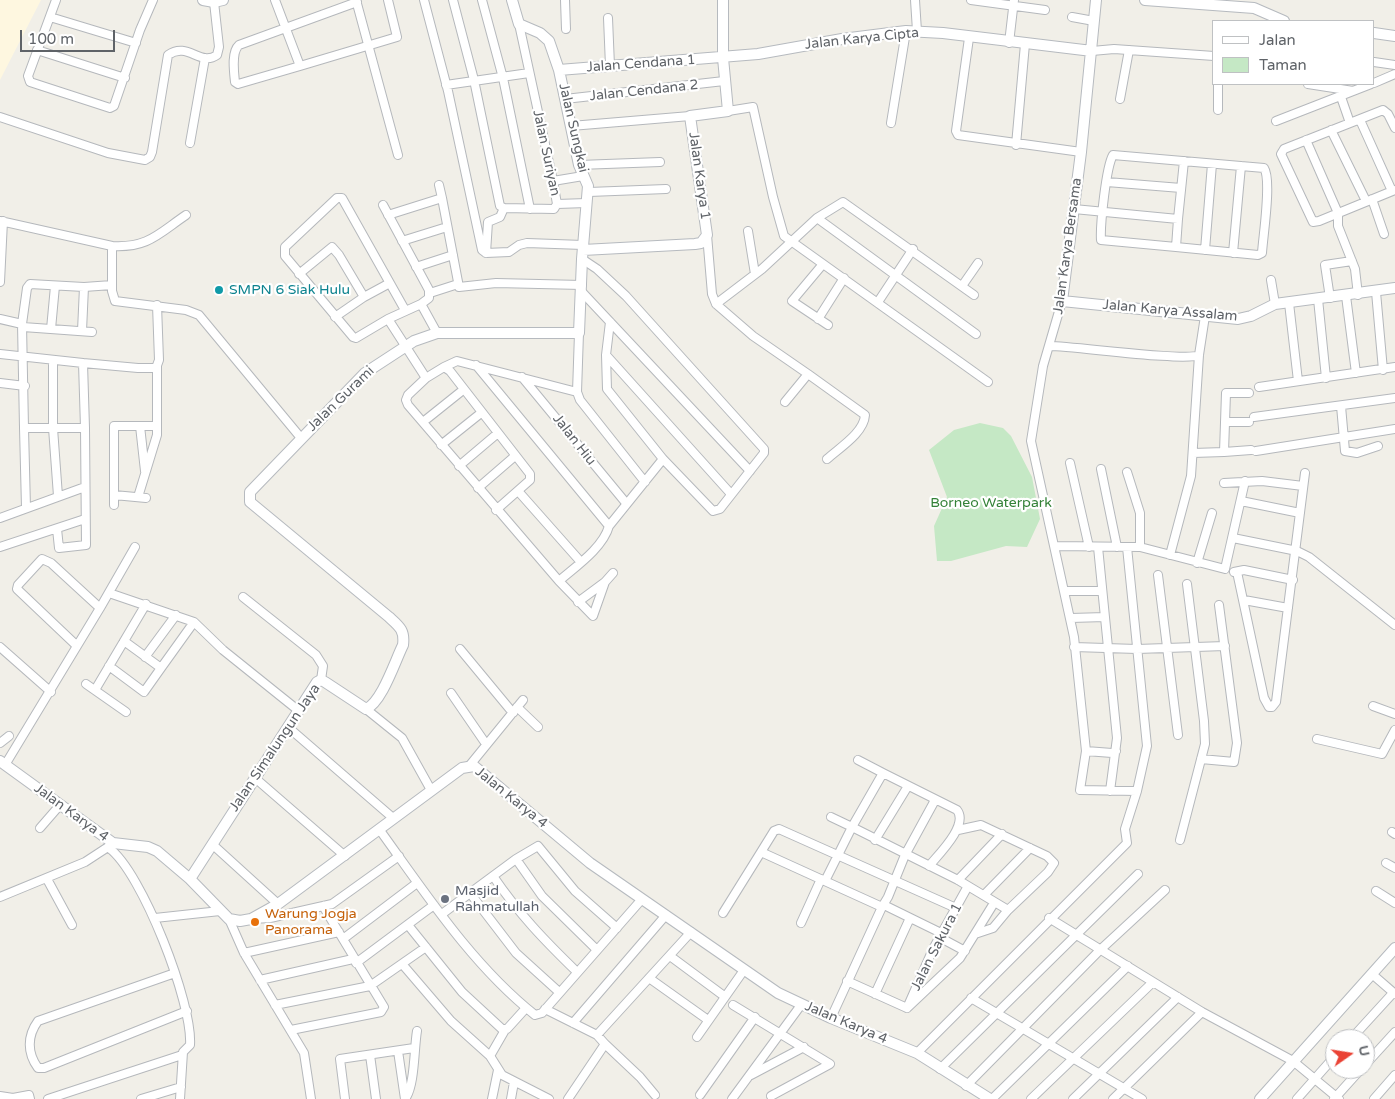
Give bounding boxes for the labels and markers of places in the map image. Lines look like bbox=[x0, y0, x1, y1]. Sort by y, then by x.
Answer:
place label: SMPN 6 Siak Hulu bbox=[229, 282, 350, 298]
marker: SMPN 6 Siak Hulu bbox=[213, 284, 225, 296]
place label: Masjid Rahmatullah bbox=[455, 883, 539, 916]
marker: Masjid Rahmatullah bbox=[439, 893, 451, 905]
place label: Warung Jogja Panorama bbox=[265, 906, 357, 939]
marker: Warung Jogja Panorama bbox=[249, 916, 261, 928]

